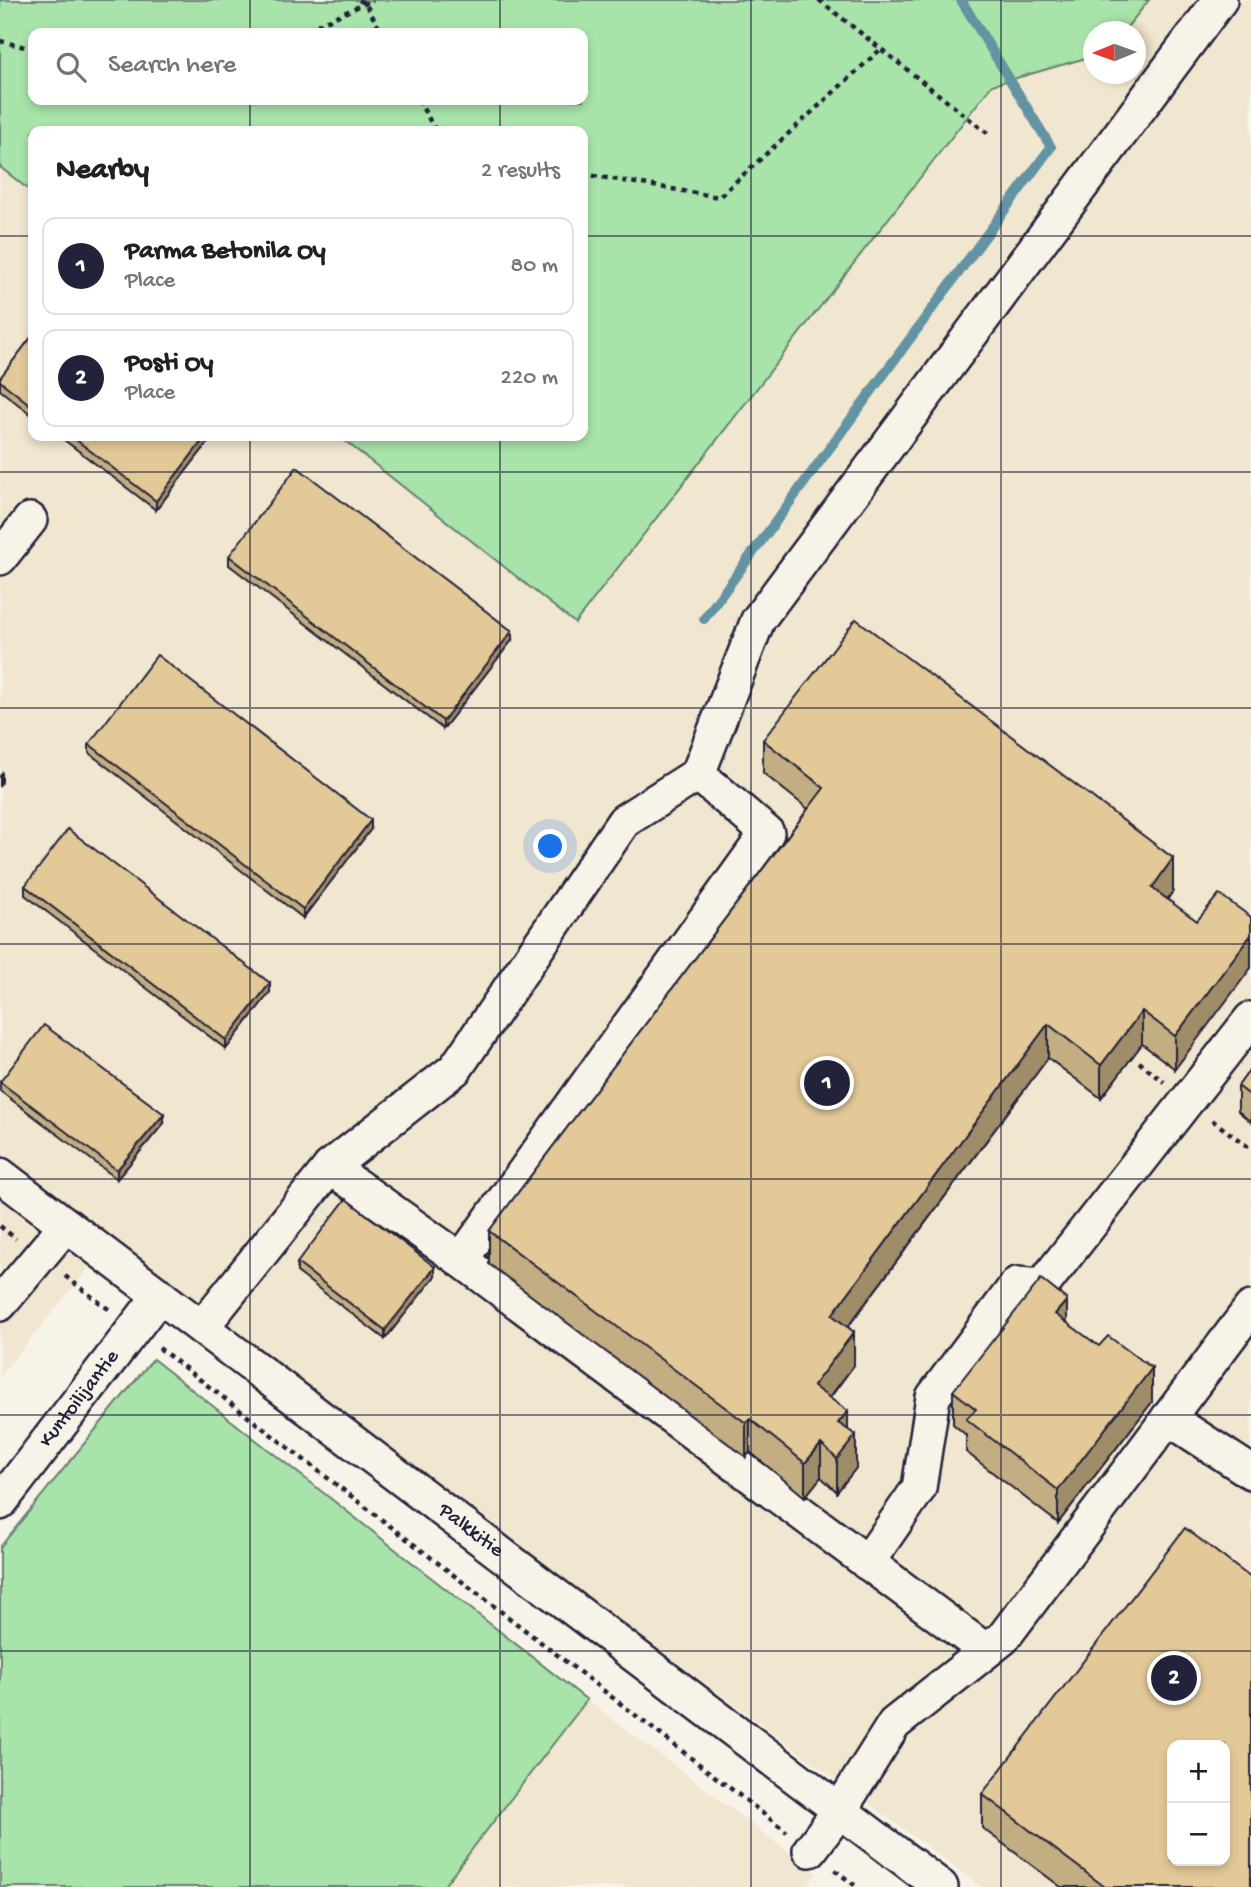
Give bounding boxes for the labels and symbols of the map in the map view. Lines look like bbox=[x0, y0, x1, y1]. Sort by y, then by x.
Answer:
north arrow bbox=[1083, 21, 1146, 84]
your location bbox=[533, 829, 567, 863]
pin: 1 bbox=[804, 1057, 850, 1109]
street label: Kuntoilijantie bbox=[34, 1344, 126, 1453]
street label: Palkkitie bbox=[432, 1498, 509, 1564]
pin: 2 bbox=[1151, 1652, 1197, 1704]

